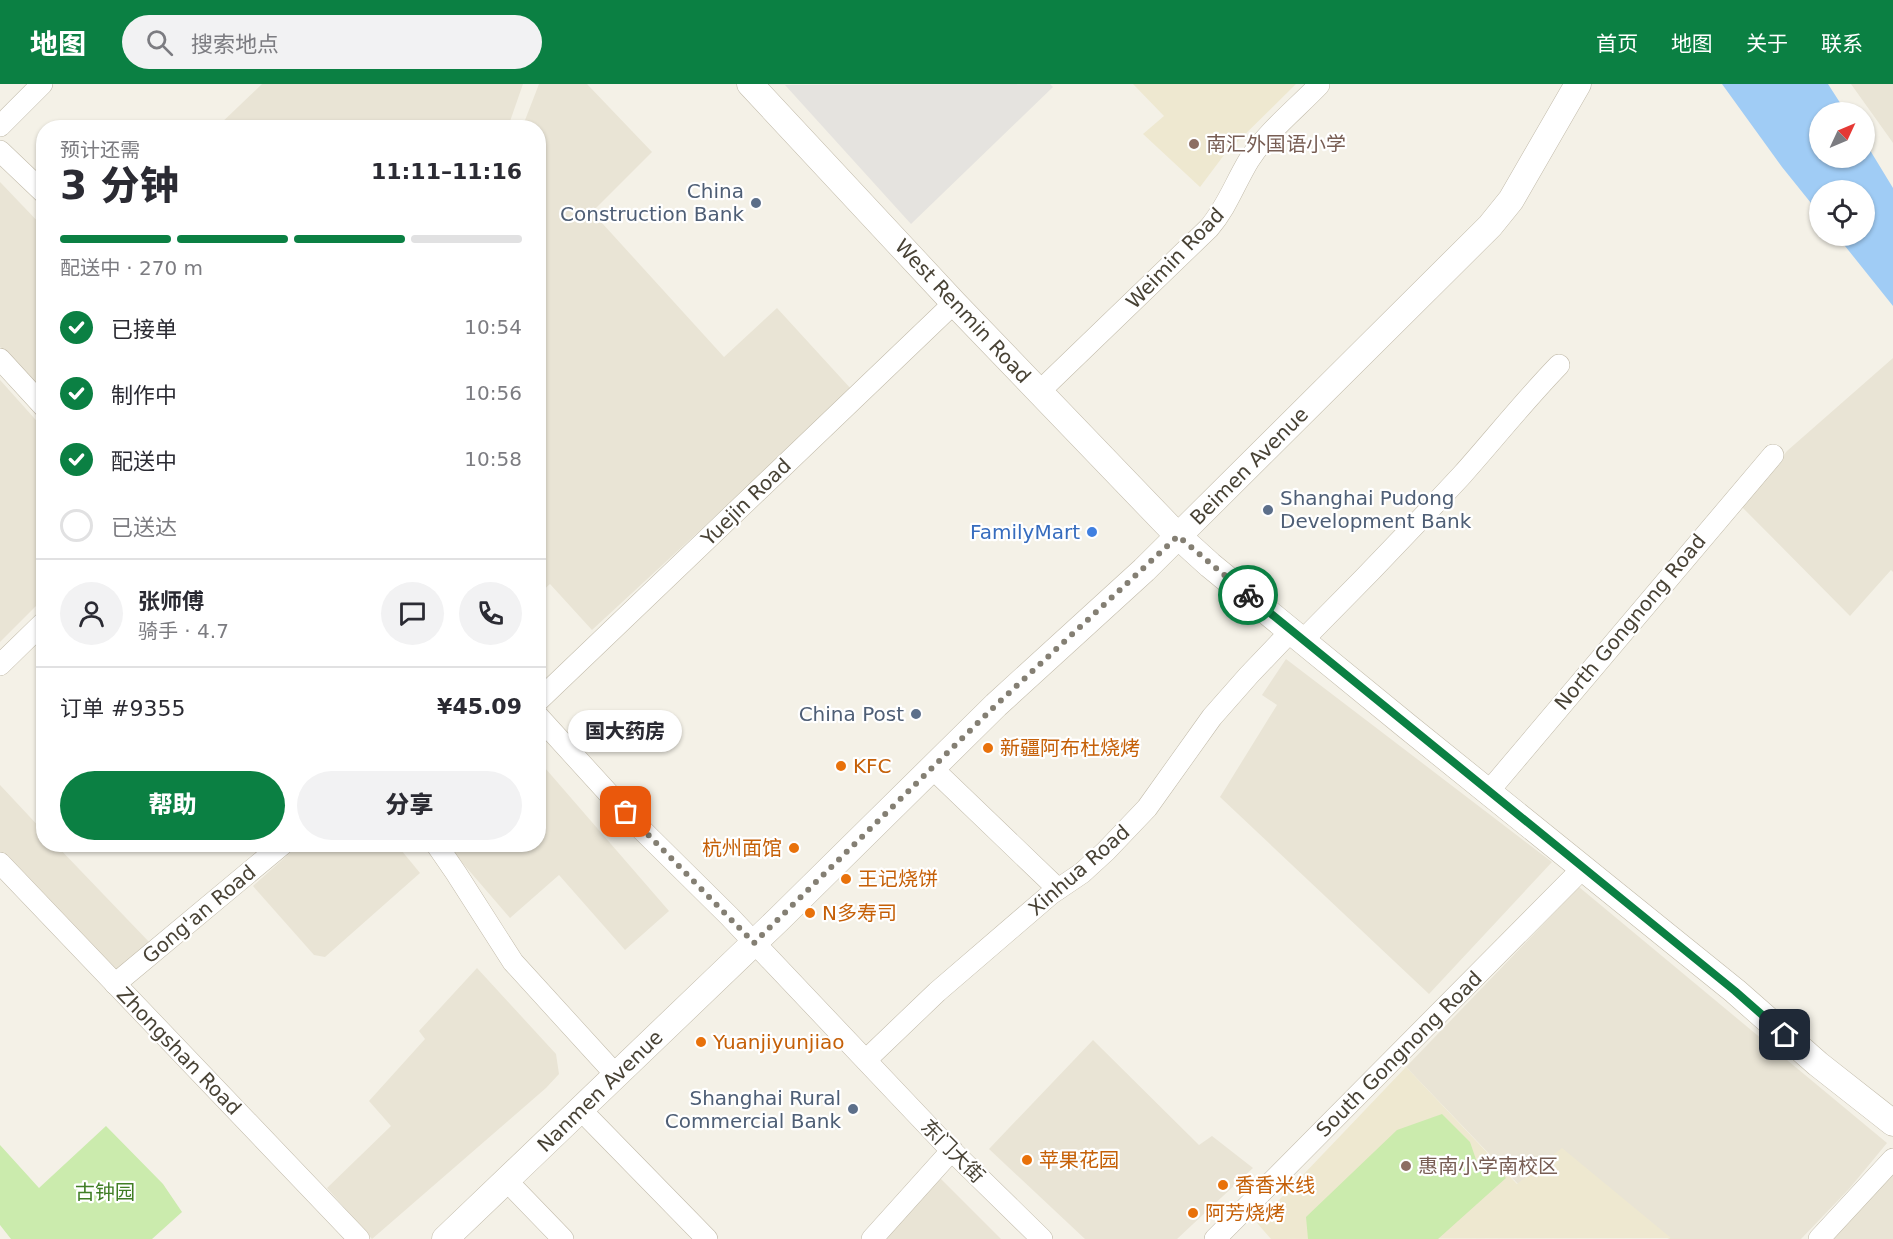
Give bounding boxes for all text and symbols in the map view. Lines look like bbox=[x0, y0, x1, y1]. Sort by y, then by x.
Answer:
search box bbox=[122, 15, 542, 69]
icon: search bbox=[143, 26, 176, 59]
text: 地图 bbox=[30, 28, 86, 61]
text: 搜索地点 bbox=[191, 32, 279, 57]
text: 首页 bbox=[1596, 32, 1638, 56]
text: 地图 bbox=[1671, 32, 1713, 56]
text: 关于 bbox=[1746, 32, 1788, 56]
text: 联系 bbox=[1821, 32, 1863, 56]
north arrow bbox=[1809, 102, 1875, 168]
map controls bbox=[1809, 102, 1875, 246]
place label: 南汇外国语小学 bbox=[1206, 132, 1346, 156]
marker: 南汇外国语小学 bbox=[1187, 137, 1201, 151]
text: 预计还需 bbox=[60, 138, 140, 162]
text: 11:11–11:16 bbox=[371, 159, 522, 184]
text: 3 分钟 bbox=[60, 163, 179, 208]
place label: China Construction Bank bbox=[560, 179, 744, 226]
button: locate bbox=[1809, 180, 1875, 246]
marker: China Construction Bank bbox=[749, 196, 763, 210]
street label: Weimin Road bbox=[1121, 203, 1229, 313]
street label: West Renmin Road bbox=[890, 234, 1036, 388]
text: 配送中 · 270 m bbox=[60, 256, 203, 280]
icon: check bbox=[60, 311, 93, 344]
text: 10:54 bbox=[464, 315, 522, 339]
text: 已接单 bbox=[111, 317, 177, 342]
icon: check bbox=[60, 377, 93, 410]
text: 10:56 bbox=[464, 381, 522, 405]
text: 制作中 bbox=[111, 383, 177, 408]
street label: Beimen Avenue bbox=[1185, 402, 1313, 530]
icon: check bbox=[60, 443, 93, 476]
text: 10:58 bbox=[464, 447, 522, 471]
text: 配送中 bbox=[111, 449, 177, 474]
street label: Yuejin Road bbox=[695, 453, 796, 551]
place label: Shanghai Pudong Development Bank bbox=[1280, 486, 1472, 533]
marker: Shanghai Pudong Development Bank bbox=[1261, 503, 1275, 517]
text: 已送达 bbox=[111, 515, 177, 540]
place label: FamilyMart bbox=[970, 520, 1080, 544]
marker: FamilyMart bbox=[1085, 525, 1099, 539]
street label: North Gongnong Road bbox=[1549, 529, 1711, 715]
courier bbox=[1218, 565, 1278, 625]
icon: bike bbox=[1232, 579, 1265, 612]
button: person bbox=[60, 582, 123, 645]
button: chat bbox=[381, 582, 444, 645]
button: phone bbox=[459, 582, 522, 645]
text: 张师傅 bbox=[138, 589, 204, 614]
text: 骑手 · 4.7 bbox=[138, 619, 229, 643]
text: ¥45.09 bbox=[437, 694, 522, 719]
text: 订单 #9355 bbox=[60, 696, 185, 721]
place label: China Post bbox=[799, 702, 904, 726]
marker: China Post bbox=[909, 707, 923, 721]
callout: 国大药房 bbox=[569, 710, 683, 752]
text: 国大药房 bbox=[585, 719, 665, 743]
place label: 新疆阿布杜烧烤 bbox=[1000, 736, 1140, 760]
marker: 新疆阿布杜烧烤 bbox=[981, 741, 995, 755]
place label: KFC bbox=[853, 754, 892, 778]
marker: KFC bbox=[834, 759, 848, 773]
button: 帮助 bbox=[60, 771, 285, 840]
button: 分享 bbox=[297, 771, 522, 840]
pin bbox=[600, 786, 651, 837]
icon: bag bbox=[609, 795, 642, 828]
street label: Xinhua Road bbox=[1024, 820, 1134, 920]
place label: 杭州面馆 bbox=[702, 836, 782, 860]
marker: 杭州面馆 bbox=[787, 841, 801, 855]
street label: Gong'an Road bbox=[138, 860, 260, 968]
place label: 王记烧饼 bbox=[858, 867, 938, 891]
marker: 王记烧饼 bbox=[839, 872, 853, 886]
place label: N多寿司 bbox=[822, 901, 897, 925]
marker: N多寿司 bbox=[803, 906, 817, 920]
street label: South Gongnong Road bbox=[1311, 966, 1487, 1142]
street label: Zhongshan Road bbox=[112, 982, 246, 1120]
pin bbox=[1759, 1009, 1810, 1060]
icon: home bbox=[1768, 1018, 1801, 1051]
street label: Nanmen Avenue bbox=[532, 1025, 668, 1157]
place label: Yuanjiyunjiao bbox=[712, 1030, 844, 1054]
marker: Yuanjiyunjiao bbox=[694, 1035, 708, 1049]
place label: Shanghai Rural Commercial Bank bbox=[665, 1086, 841, 1133]
marker: Shanghai Rural Commercial Bank bbox=[846, 1102, 860, 1116]
street label: 东门大街 bbox=[916, 1114, 990, 1188]
place label: 苹果花园 bbox=[1039, 1148, 1119, 1172]
marker: 苹果花园 bbox=[1020, 1153, 1034, 1167]
place label: 惠南小学南校区 bbox=[1418, 1154, 1558, 1178]
marker: 惠南小学南校区 bbox=[1399, 1159, 1413, 1173]
place label: 香香米线 bbox=[1235, 1173, 1315, 1197]
marker: 香香米线 bbox=[1216, 1178, 1230, 1192]
park label: 古钟园 bbox=[75, 1180, 135, 1204]
place label: 阿芳烧烤 bbox=[1205, 1201, 1285, 1225]
marker: 阿芳烧烤 bbox=[1186, 1206, 1200, 1220]

